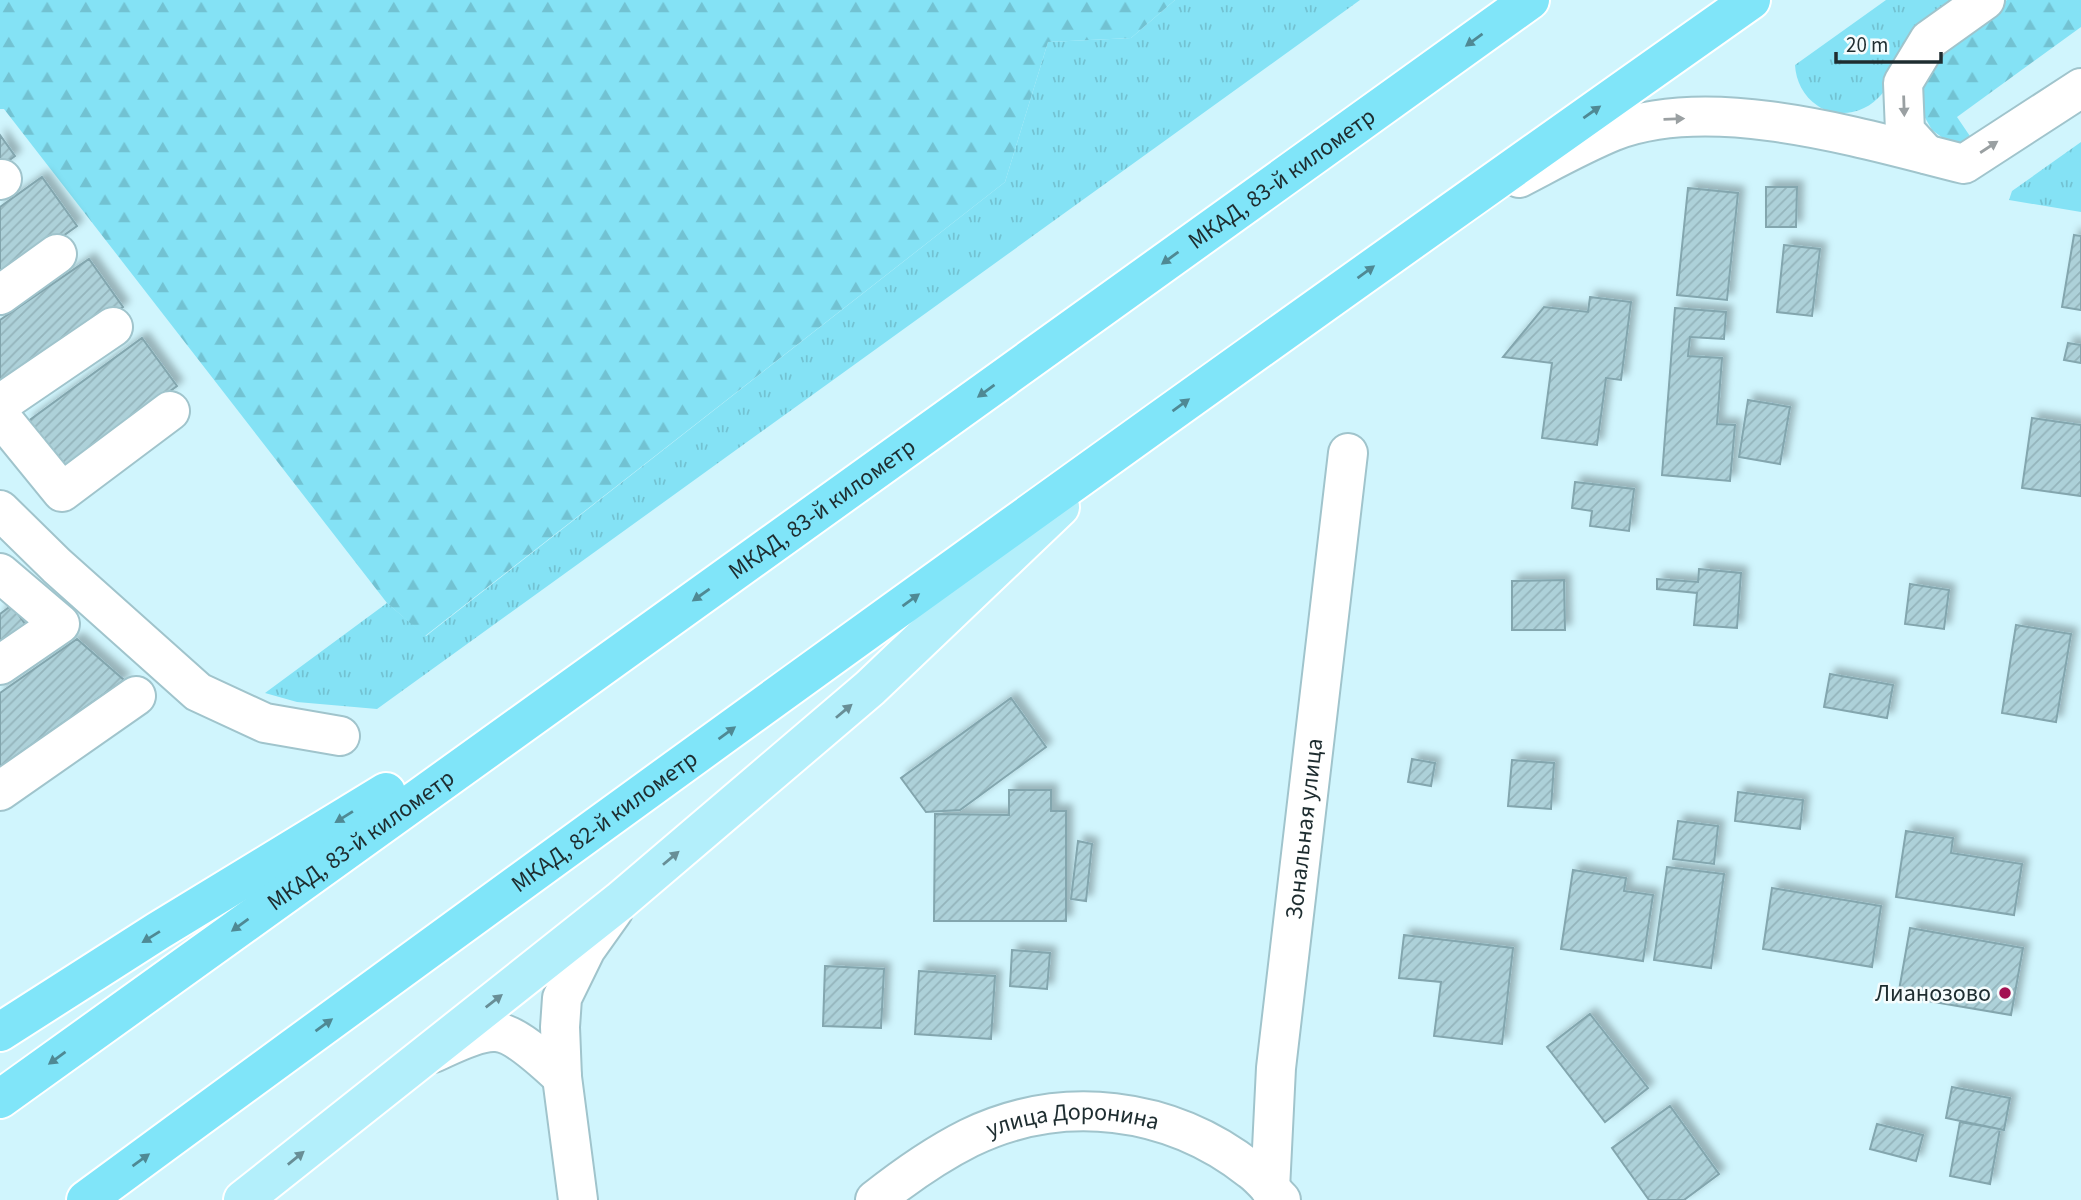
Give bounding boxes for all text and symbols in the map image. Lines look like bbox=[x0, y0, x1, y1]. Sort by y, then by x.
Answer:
scale bar bbox=[1836, 21, 1941, 65]
text: 20 m bbox=[1846, 30, 1888, 60]
one-way arrow bbox=[1465, 33, 1483, 47]
one-way arrow bbox=[1899, 95, 1910, 117]
street label: МКАД, 83-й километр bbox=[1181, 99, 1383, 258]
one-way arrow bbox=[1583, 105, 1601, 119]
one-way arrow bbox=[1663, 113, 1685, 124]
one-way arrow bbox=[1980, 141, 1999, 154]
one-way arrow bbox=[1161, 251, 1179, 265]
one-way arrow bbox=[1357, 265, 1375, 279]
one-way arrow bbox=[977, 384, 995, 398]
one-way arrow bbox=[1172, 398, 1190, 412]
street label: МКАД, 83-й километр bbox=[721, 429, 923, 588]
one-way arrow bbox=[692, 588, 710, 602]
one-way arrow bbox=[902, 593, 920, 607]
one-way arrow bbox=[835, 704, 852, 719]
one-way arrow bbox=[717, 726, 736, 740]
street label: Зональная улица bbox=[1276, 736, 1332, 921]
street label: МКАД, 82-й километр bbox=[504, 741, 705, 901]
street label: МКАД, 83-й километр bbox=[260, 761, 462, 919]
one-way arrow bbox=[335, 811, 354, 824]
one-way arrow bbox=[662, 851, 679, 866]
one-way arrow bbox=[231, 918, 249, 932]
one-way arrow bbox=[141, 930, 160, 943]
place label: Лианозово bbox=[1875, 976, 1991, 1011]
marker: Лианозово bbox=[1997, 985, 2013, 1001]
one-way arrow bbox=[484, 994, 502, 1009]
one-way arrow bbox=[315, 1018, 333, 1032]
one-way arrow bbox=[48, 1050, 66, 1064]
street label: улица Доронина bbox=[981, 1094, 1163, 1146]
one-way arrow bbox=[288, 1151, 305, 1166]
one-way arrow bbox=[132, 1153, 150, 1167]

